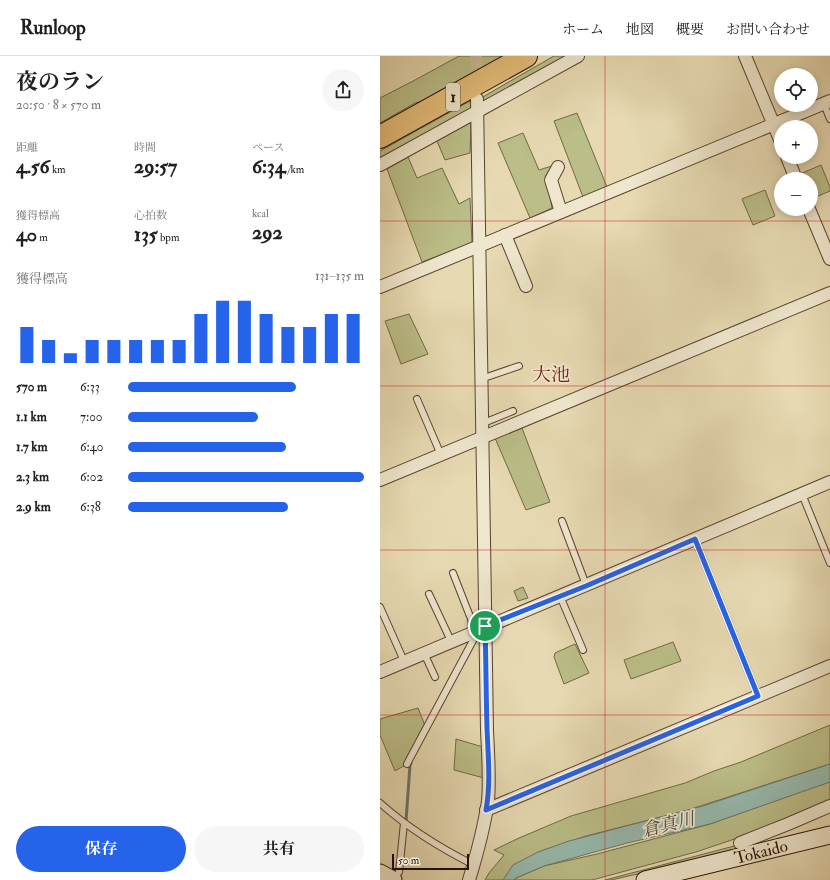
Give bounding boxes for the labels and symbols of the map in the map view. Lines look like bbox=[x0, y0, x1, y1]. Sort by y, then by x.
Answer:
road number: 1 bbox=[446, 83, 460, 111]
district label: 大池 bbox=[532, 363, 570, 387]
pin bbox=[468, 609, 502, 643]
water label: 倉真川 bbox=[639, 807, 699, 843]
street label: Tokaido bbox=[732, 835, 790, 869]
scale bar bbox=[392, 852, 469, 871]

